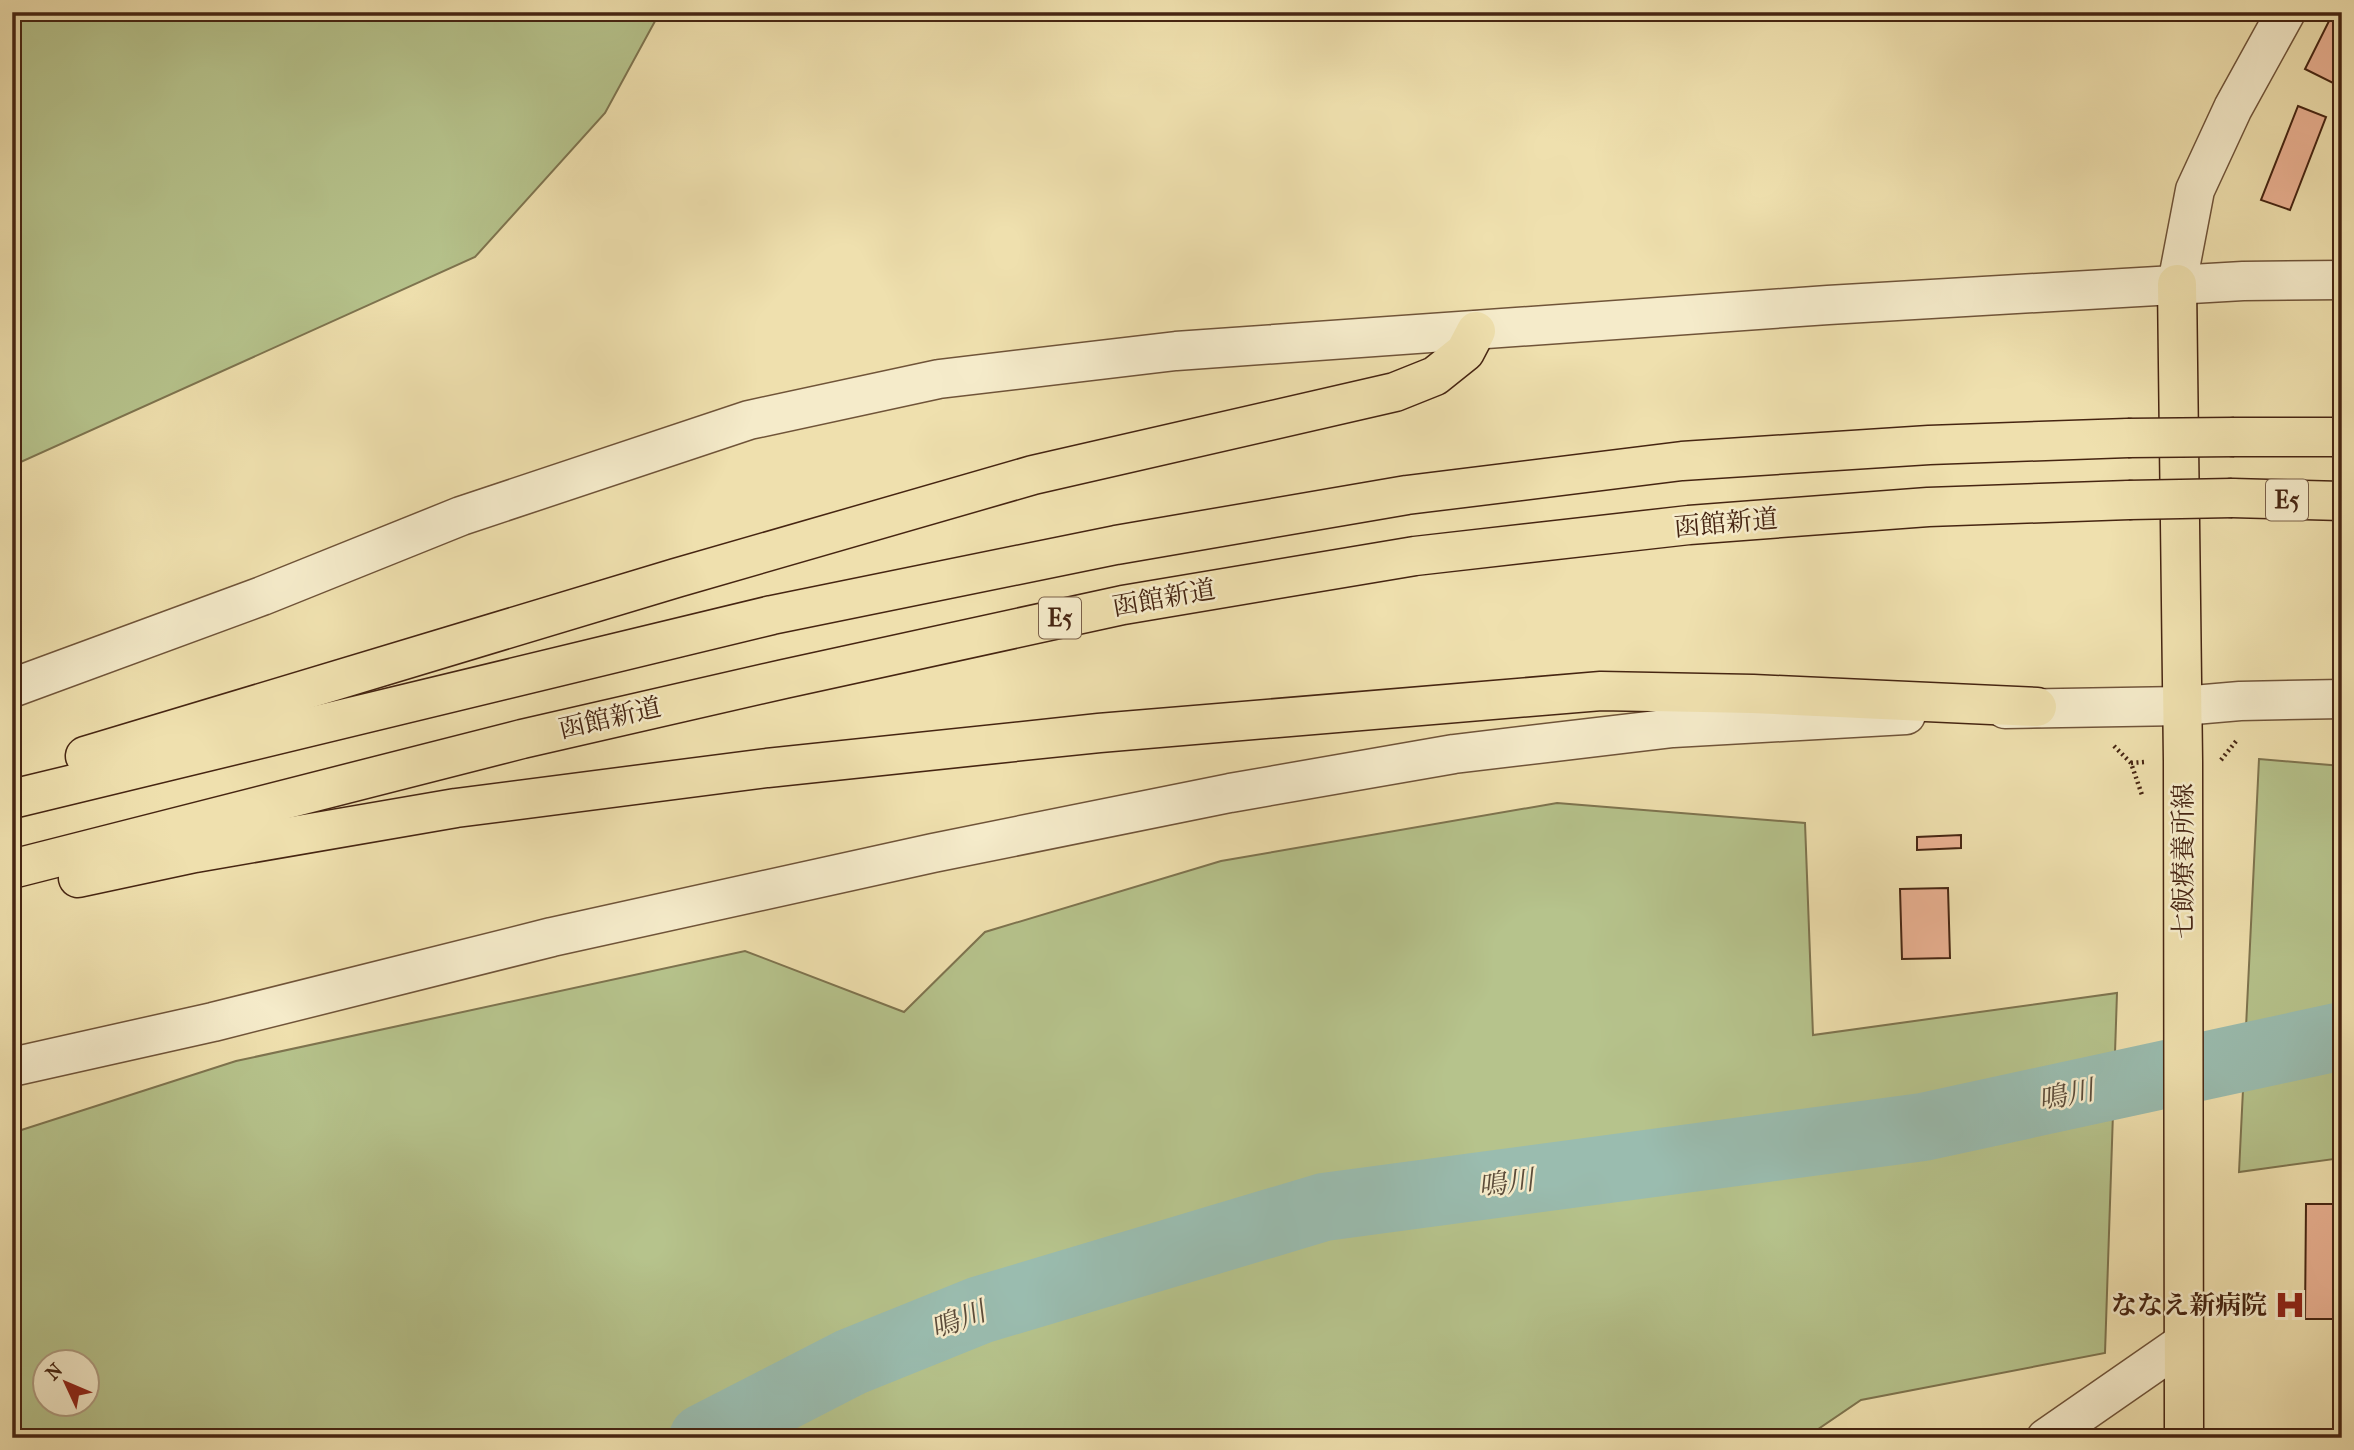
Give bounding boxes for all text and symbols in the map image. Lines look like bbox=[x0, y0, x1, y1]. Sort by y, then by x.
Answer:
road number: E5 bbox=[2266, 480, 2308, 520]
street label: 函館新道 bbox=[1673, 503, 1779, 543]
street label: 函館新道 bbox=[1110, 574, 1218, 622]
road number: E5 bbox=[1039, 598, 1081, 638]
street label: 函館新道 bbox=[556, 691, 664, 745]
street label: 七飯療養所線 bbox=[2168, 783, 2199, 939]
water label: 鳴川 bbox=[2035, 1072, 2100, 1117]
water label: 鳴川 bbox=[1476, 1162, 1539, 1203]
hospital icon: ななえ新病院 bbox=[2273, 1288, 2307, 1322]
place label: ななえ新病院 bbox=[2111, 1290, 2267, 1321]
water label: 鳴川 bbox=[926, 1293, 993, 1345]
north arrow bbox=[32, 1348, 102, 1418]
text: N bbox=[42, 1359, 68, 1385]

